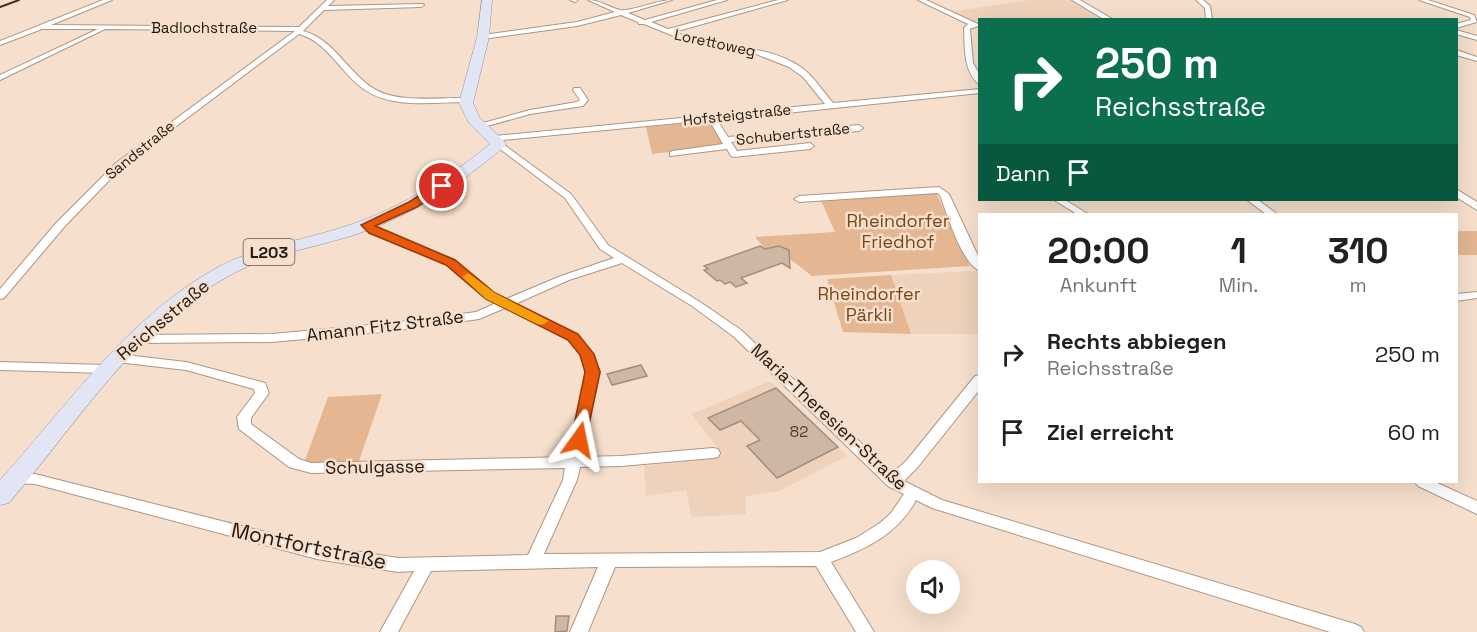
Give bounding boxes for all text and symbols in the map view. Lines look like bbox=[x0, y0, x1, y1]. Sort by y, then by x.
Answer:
street label: Badlochstraße bbox=[151, 18, 257, 37]
street label: Lorettoweg bbox=[673, 25, 758, 60]
text: 250 m bbox=[1095, 37, 1219, 90]
icon: right bbox=[996, 42, 1074, 120]
text: Reichsstraße bbox=[1095, 89, 1266, 124]
street label: Hofsteigstraße bbox=[682, 99, 792, 130]
street label: Sandstraße bbox=[101, 116, 178, 183]
street label: Schubertstraße bbox=[735, 118, 851, 149]
icon: arrive bbox=[1062, 156, 1095, 189]
text: Dann bbox=[996, 159, 1050, 187]
pin bbox=[416, 160, 467, 211]
icon: arrive bbox=[425, 169, 458, 202]
park label: Rheindorfer Friedhof bbox=[847, 209, 950, 253]
text: 20:00 bbox=[1047, 228, 1149, 274]
text: 1 bbox=[1230, 228, 1247, 274]
text: 310 bbox=[1328, 228, 1389, 274]
road number: L203 bbox=[244, 239, 294, 265]
text: Ankunft bbox=[1060, 272, 1137, 298]
text: Min. bbox=[1219, 272, 1258, 298]
text: m bbox=[1350, 272, 1367, 298]
street label: Reichsstraße bbox=[112, 274, 214, 365]
park label: Rheindorfer Pärkli bbox=[818, 282, 921, 326]
street label: Amann Fitz Straße bbox=[305, 304, 465, 347]
text: Rechts abbiegen bbox=[1047, 327, 1227, 355]
street label: Maria-Theresien-Straße bbox=[746, 338, 912, 495]
icon: right bbox=[996, 338, 1029, 371]
text: 250 m bbox=[1375, 340, 1440, 368]
text: Reichsstraße bbox=[1047, 355, 1174, 381]
position arrow bbox=[547, 408, 611, 472]
icon: arrive bbox=[996, 416, 1029, 449]
text: Ziel erreicht bbox=[1047, 418, 1174, 446]
text: 60 m bbox=[1388, 418, 1440, 446]
house number: 82 bbox=[790, 422, 808, 441]
street label: Schulgasse bbox=[325, 454, 425, 479]
street label: Montfortstraße bbox=[229, 516, 389, 575]
map controls bbox=[906, 560, 960, 614]
button: sound bbox=[906, 560, 960, 614]

